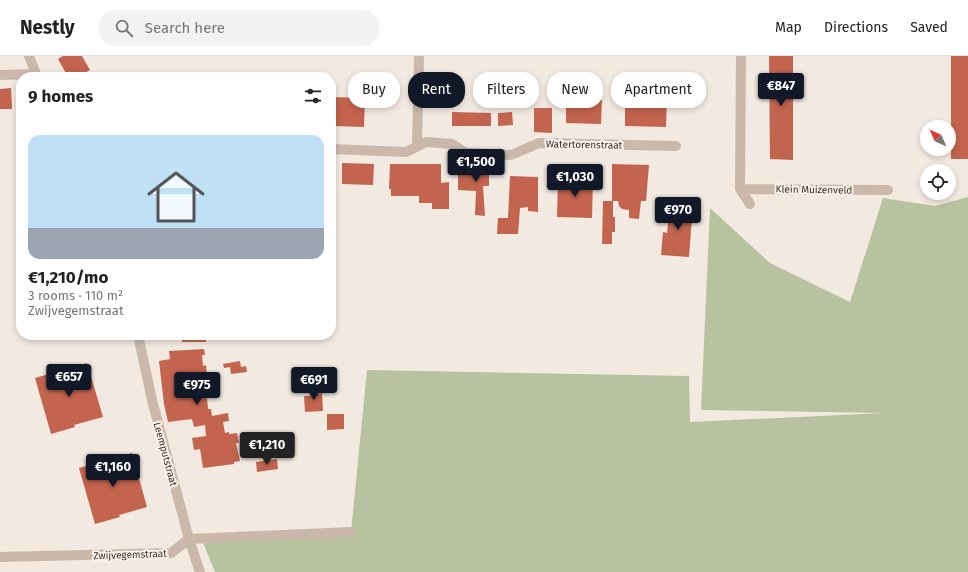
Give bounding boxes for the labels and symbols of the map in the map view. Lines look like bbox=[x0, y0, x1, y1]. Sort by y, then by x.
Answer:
pin: €847 bbox=[757, 73, 805, 107]
north arrow bbox=[920, 120, 956, 156]
street label: Watertorenstraat bbox=[546, 138, 623, 152]
pin: €1,500 bbox=[443, 149, 509, 183]
pin: €1,030 bbox=[542, 164, 608, 198]
street label: Klein Muizenveld bbox=[776, 183, 852, 197]
pin: €970 bbox=[654, 197, 702, 231]
pin: €657 bbox=[45, 364, 93, 398]
pin: €691 bbox=[290, 367, 338, 401]
pin: €975 bbox=[173, 372, 221, 406]
street label: Leemputstraat bbox=[151, 421, 179, 488]
pin: €1,210 bbox=[234, 432, 300, 466]
pin: €1,160 bbox=[80, 454, 146, 488]
street label: Zwijvegemstraat bbox=[93, 548, 167, 562]

